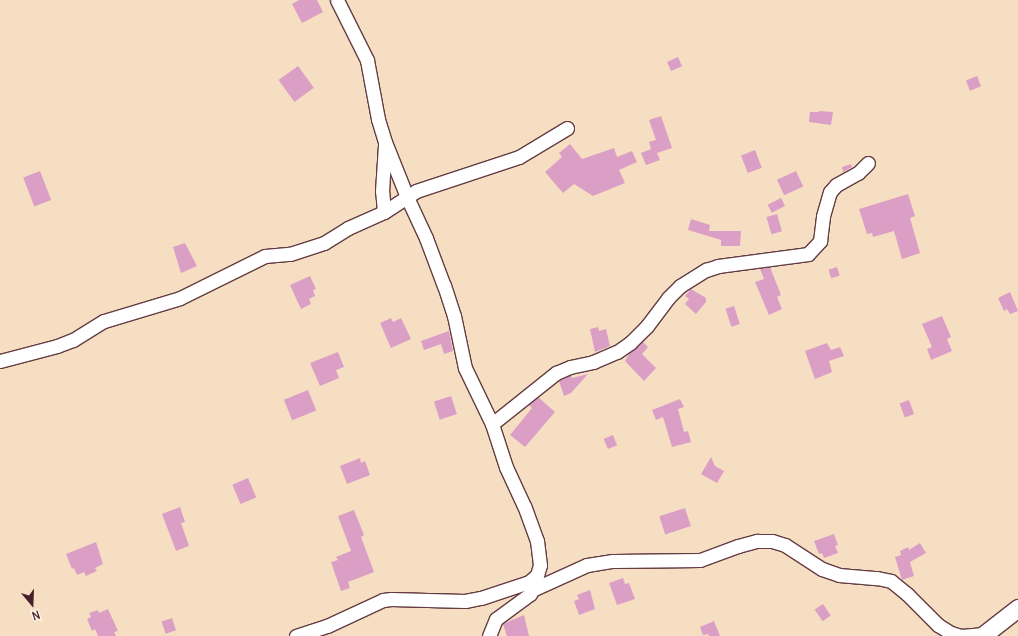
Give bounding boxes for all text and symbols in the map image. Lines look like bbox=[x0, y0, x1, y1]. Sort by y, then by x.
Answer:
north arrow bbox=[12, 584, 52, 624]
text: N bbox=[30, 607, 42, 623]

